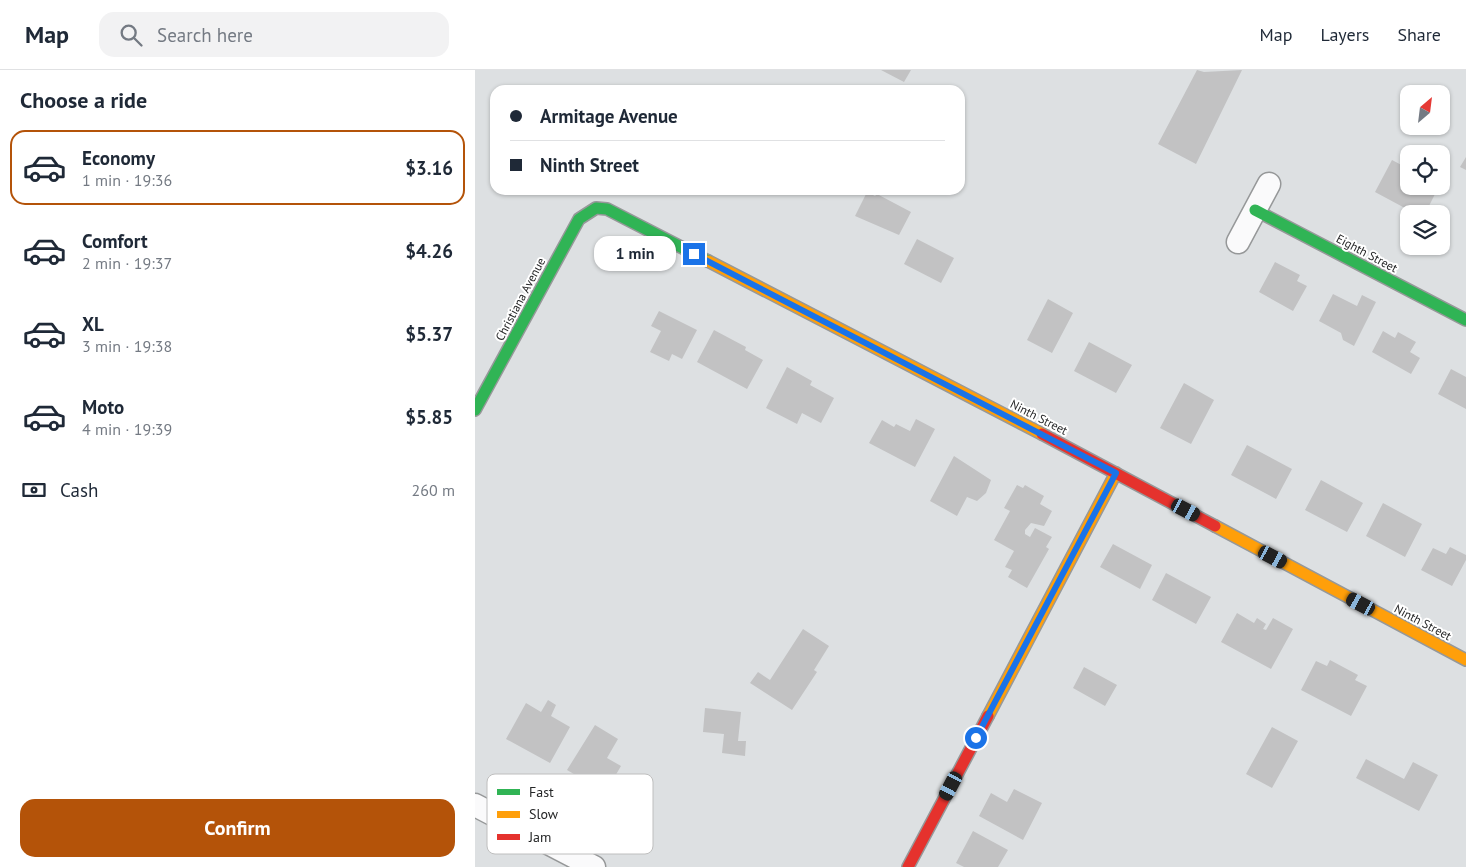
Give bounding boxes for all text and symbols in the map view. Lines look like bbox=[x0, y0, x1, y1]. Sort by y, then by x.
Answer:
search box bbox=[99, 12, 449, 57]
text: Map bbox=[25, 19, 69, 50]
icon: search bbox=[117, 21, 145, 49]
text: Search here bbox=[157, 23, 253, 47]
text: Map bbox=[1260, 23, 1292, 46]
text: Layers bbox=[1320, 23, 1369, 46]
text: Share bbox=[1397, 23, 1441, 46]
north arrow bbox=[1400, 85, 1450, 135]
map controls bbox=[1400, 85, 1450, 255]
text: Choose a ride bbox=[20, 86, 147, 114]
text: Armitage Avenue bbox=[540, 104, 678, 128]
icon: car bbox=[22, 145, 67, 190]
button: locate bbox=[1400, 145, 1450, 195]
text: Economy bbox=[82, 146, 155, 170]
text: Ninth Street bbox=[540, 153, 639, 177]
text: $3.16 bbox=[405, 156, 453, 180]
text: 1 min · 19:36 bbox=[82, 170, 172, 190]
button: layers bbox=[1400, 205, 1450, 255]
icon: car bbox=[22, 228, 67, 273]
text: Comfort bbox=[82, 229, 148, 253]
street label: Eighth Street bbox=[1334, 231, 1400, 275]
callout: 1 min bbox=[594, 236, 677, 272]
text: $4.26 bbox=[405, 239, 453, 263]
text: 1 min bbox=[615, 243, 655, 263]
route end bbox=[683, 243, 705, 265]
text: 2 min · 19:37 bbox=[82, 253, 172, 273]
street label: Christiana Avenue bbox=[492, 255, 548, 343]
icon: car bbox=[22, 311, 67, 356]
text: XL bbox=[82, 312, 104, 336]
text: $5.37 bbox=[405, 322, 453, 346]
text: 3 min · 19:38 bbox=[82, 336, 172, 356]
icon: car bbox=[22, 394, 67, 439]
text: Moto bbox=[82, 395, 124, 419]
street label: Ninth Street bbox=[1008, 396, 1070, 438]
text: $5.85 bbox=[405, 405, 453, 429]
text: 4 min · 19:39 bbox=[82, 419, 172, 439]
icon: cash bbox=[20, 476, 48, 504]
text: Cash bbox=[60, 478, 98, 502]
text: 260 m bbox=[412, 480, 455, 500]
car bbox=[1169, 496, 1202, 524]
car bbox=[1256, 543, 1289, 571]
car bbox=[1344, 590, 1377, 618]
street label: Ninth Street bbox=[1392, 601, 1454, 643]
route start bbox=[965, 727, 987, 749]
car bbox=[937, 769, 964, 803]
legend bbox=[487, 774, 653, 854]
text: Fast bbox=[529, 783, 554, 801]
button: Confirm bbox=[20, 799, 455, 857]
text: Slow bbox=[529, 805, 559, 823]
text: Jam bbox=[528, 828, 551, 846]

